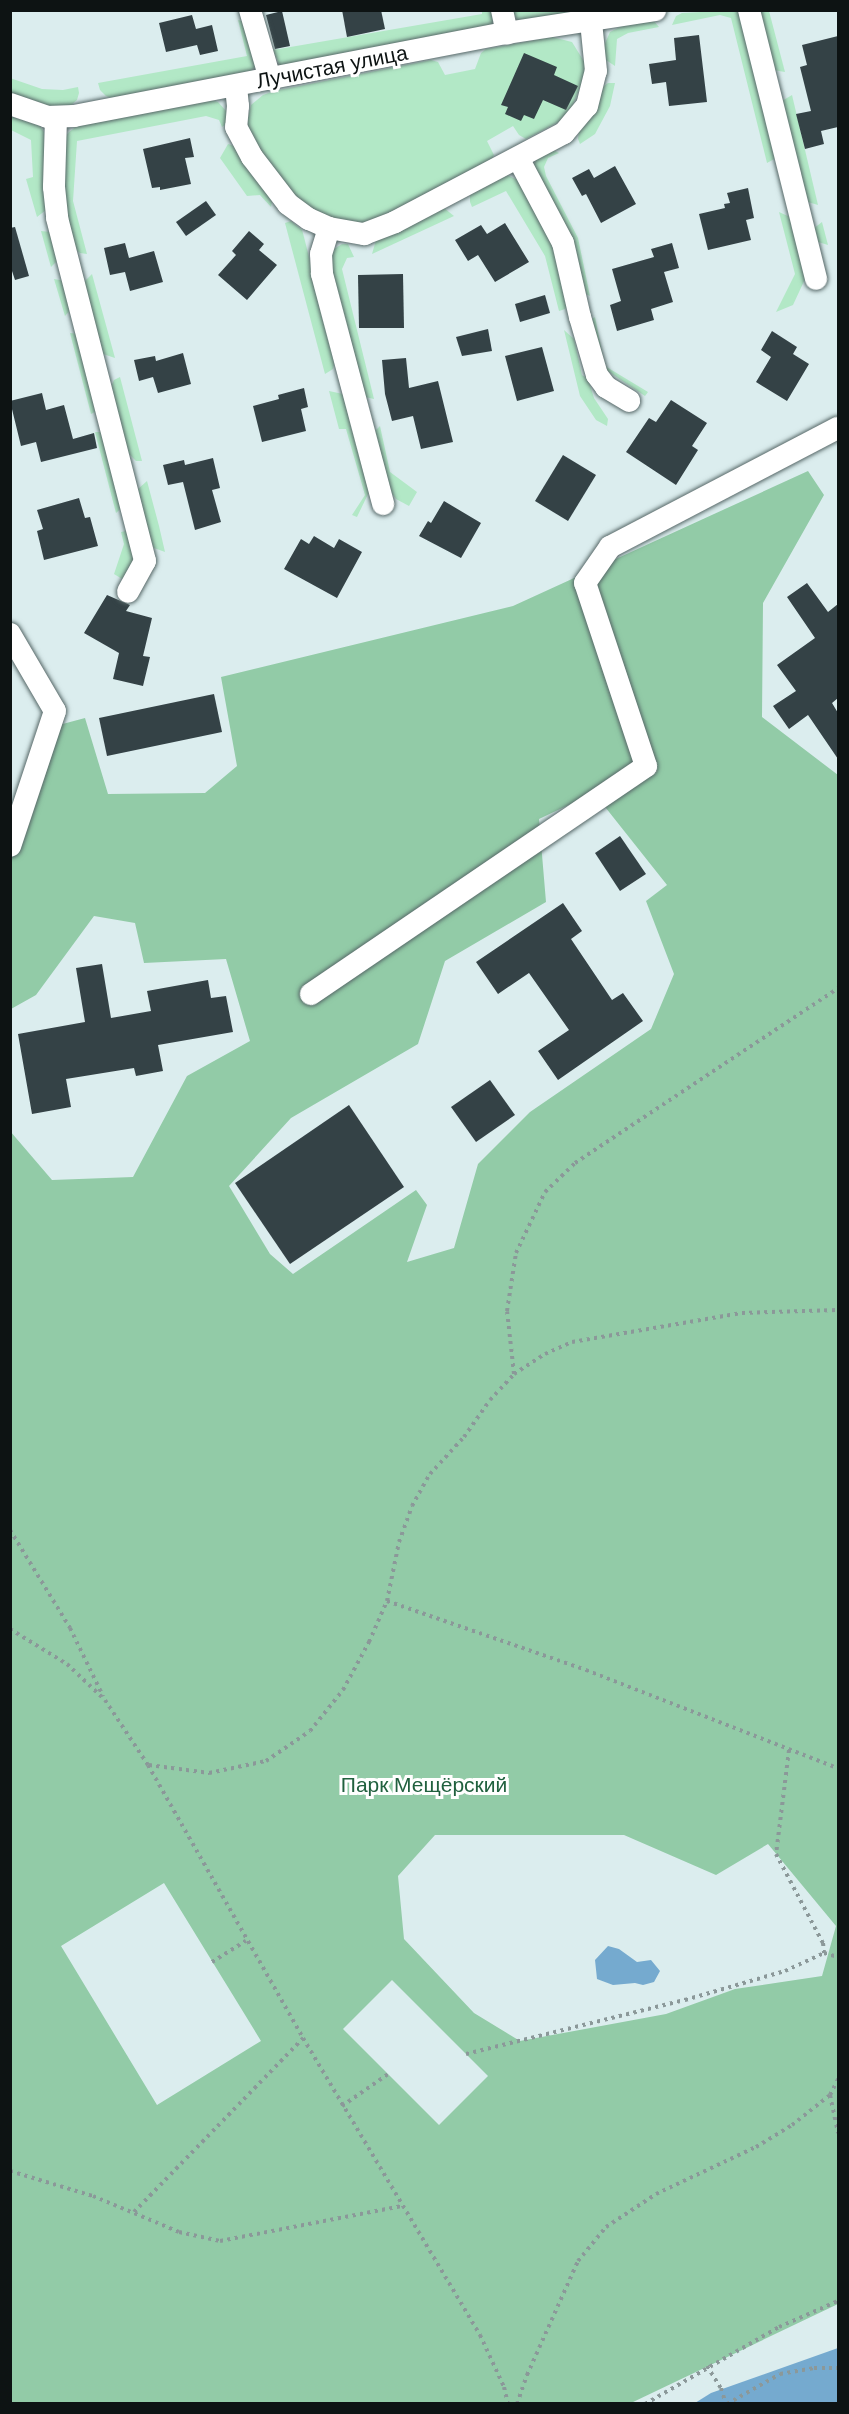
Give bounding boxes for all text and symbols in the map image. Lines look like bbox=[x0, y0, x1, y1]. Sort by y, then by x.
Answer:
street label: Лучистая улица bbox=[254, 40, 410, 94]
park label: Парк Мещёрский bbox=[341, 1772, 507, 1798]

